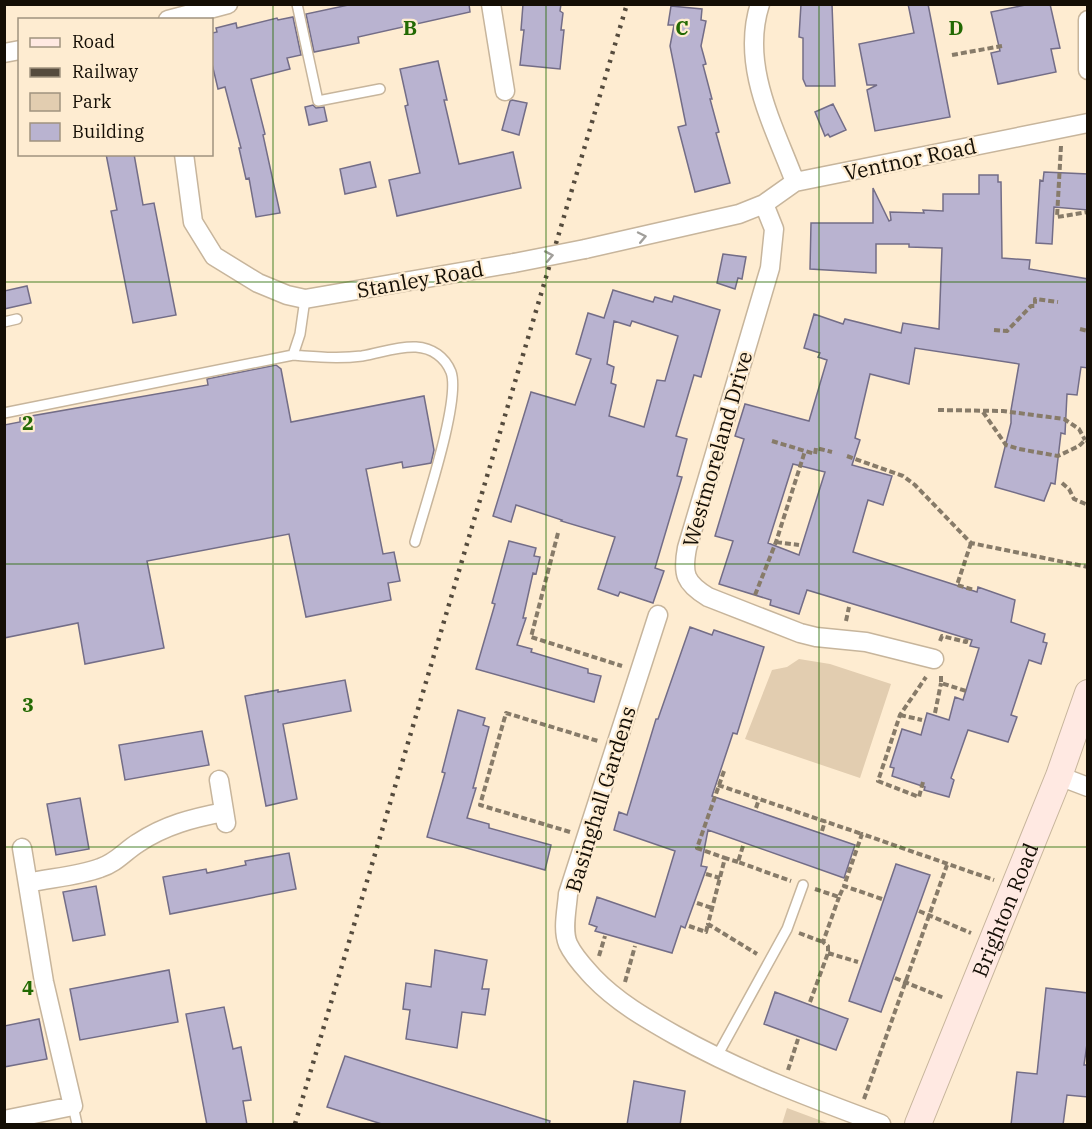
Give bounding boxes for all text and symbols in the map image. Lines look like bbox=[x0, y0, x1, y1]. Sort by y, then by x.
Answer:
text: B bbox=[403, 14, 417, 41]
text: C bbox=[675, 14, 689, 41]
text: D bbox=[948, 14, 964, 41]
legend bbox=[18, 18, 213, 156]
text: Road bbox=[72, 30, 115, 53]
text: Railway bbox=[72, 60, 138, 83]
text: Park bbox=[72, 90, 112, 113]
text: Building bbox=[72, 120, 144, 143]
street label: Ventnor Road bbox=[841, 131, 979, 187]
one-way arrow bbox=[637, 231, 647, 244]
one-way arrow bbox=[544, 250, 554, 263]
street label: Stanley Road bbox=[354, 254, 486, 304]
street label: Westmoreland Drive bbox=[676, 348, 758, 550]
text: 2 bbox=[22, 409, 34, 436]
text: 3 bbox=[22, 691, 34, 718]
street label: Basinghall Gardens bbox=[558, 703, 642, 895]
street label: Brighton Road bbox=[965, 839, 1045, 981]
text: 4 bbox=[22, 974, 34, 1001]

